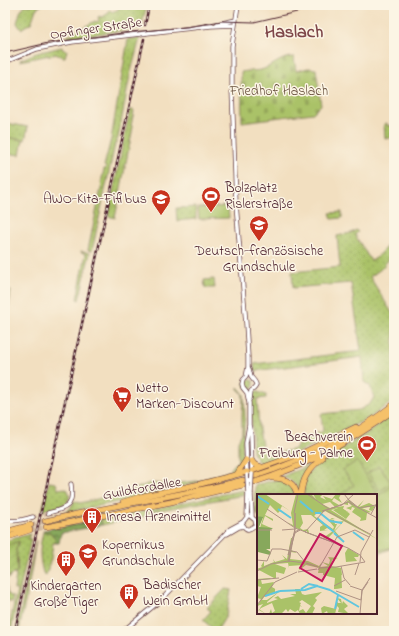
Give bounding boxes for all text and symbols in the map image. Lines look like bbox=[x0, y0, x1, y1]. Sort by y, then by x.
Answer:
street label: Opfinger Straße bbox=[49, 12, 144, 47]
district label: Haslach bbox=[265, 20, 324, 46]
park label: Friedhof Haslach bbox=[229, 81, 328, 102]
place label: Bolzplatz Rislerstraße bbox=[224, 178, 293, 215]
sports icon: Bolzplatz Rislerstraße bbox=[200, 185, 222, 213]
school or university icon: AWO-Kita-Fifibus bbox=[150, 188, 172, 216]
place label: AWO-Kita-Fifibus bbox=[43, 189, 147, 210]
school or university icon: Deutsch-französische Grundschule bbox=[248, 214, 270, 242]
place label: Deutsch-französische Grundschule bbox=[194, 241, 324, 278]
place label: Netto Marken-Discount bbox=[136, 378, 234, 415]
supermarket icon: Netto Marken-Discount bbox=[111, 385, 133, 413]
place label: Beachverein Freiburg - Palme bbox=[258, 427, 354, 465]
sports icon: Beachverein Freiburg - Palme bbox=[356, 434, 378, 462]
street label: Guildfordallee bbox=[101, 472, 184, 506]
inset map bbox=[257, 494, 377, 614]
building icon: Inresa Arzneimittel bbox=[81, 506, 103, 534]
place label: Inresa Arzneimittel bbox=[106, 507, 211, 528]
place label: Kopernikus Grundschule bbox=[102, 535, 175, 572]
school or university icon: Kopernikus Grundschule bbox=[77, 542, 99, 570]
building icon: Kindergarten Große Tiger bbox=[55, 549, 77, 577]
place label: Badischer Wein GmbH bbox=[142, 575, 208, 612]
place label: Kindergarten Große Tiger bbox=[31, 576, 101, 614]
building icon: Badischer Wein GmbH bbox=[118, 582, 140, 610]

